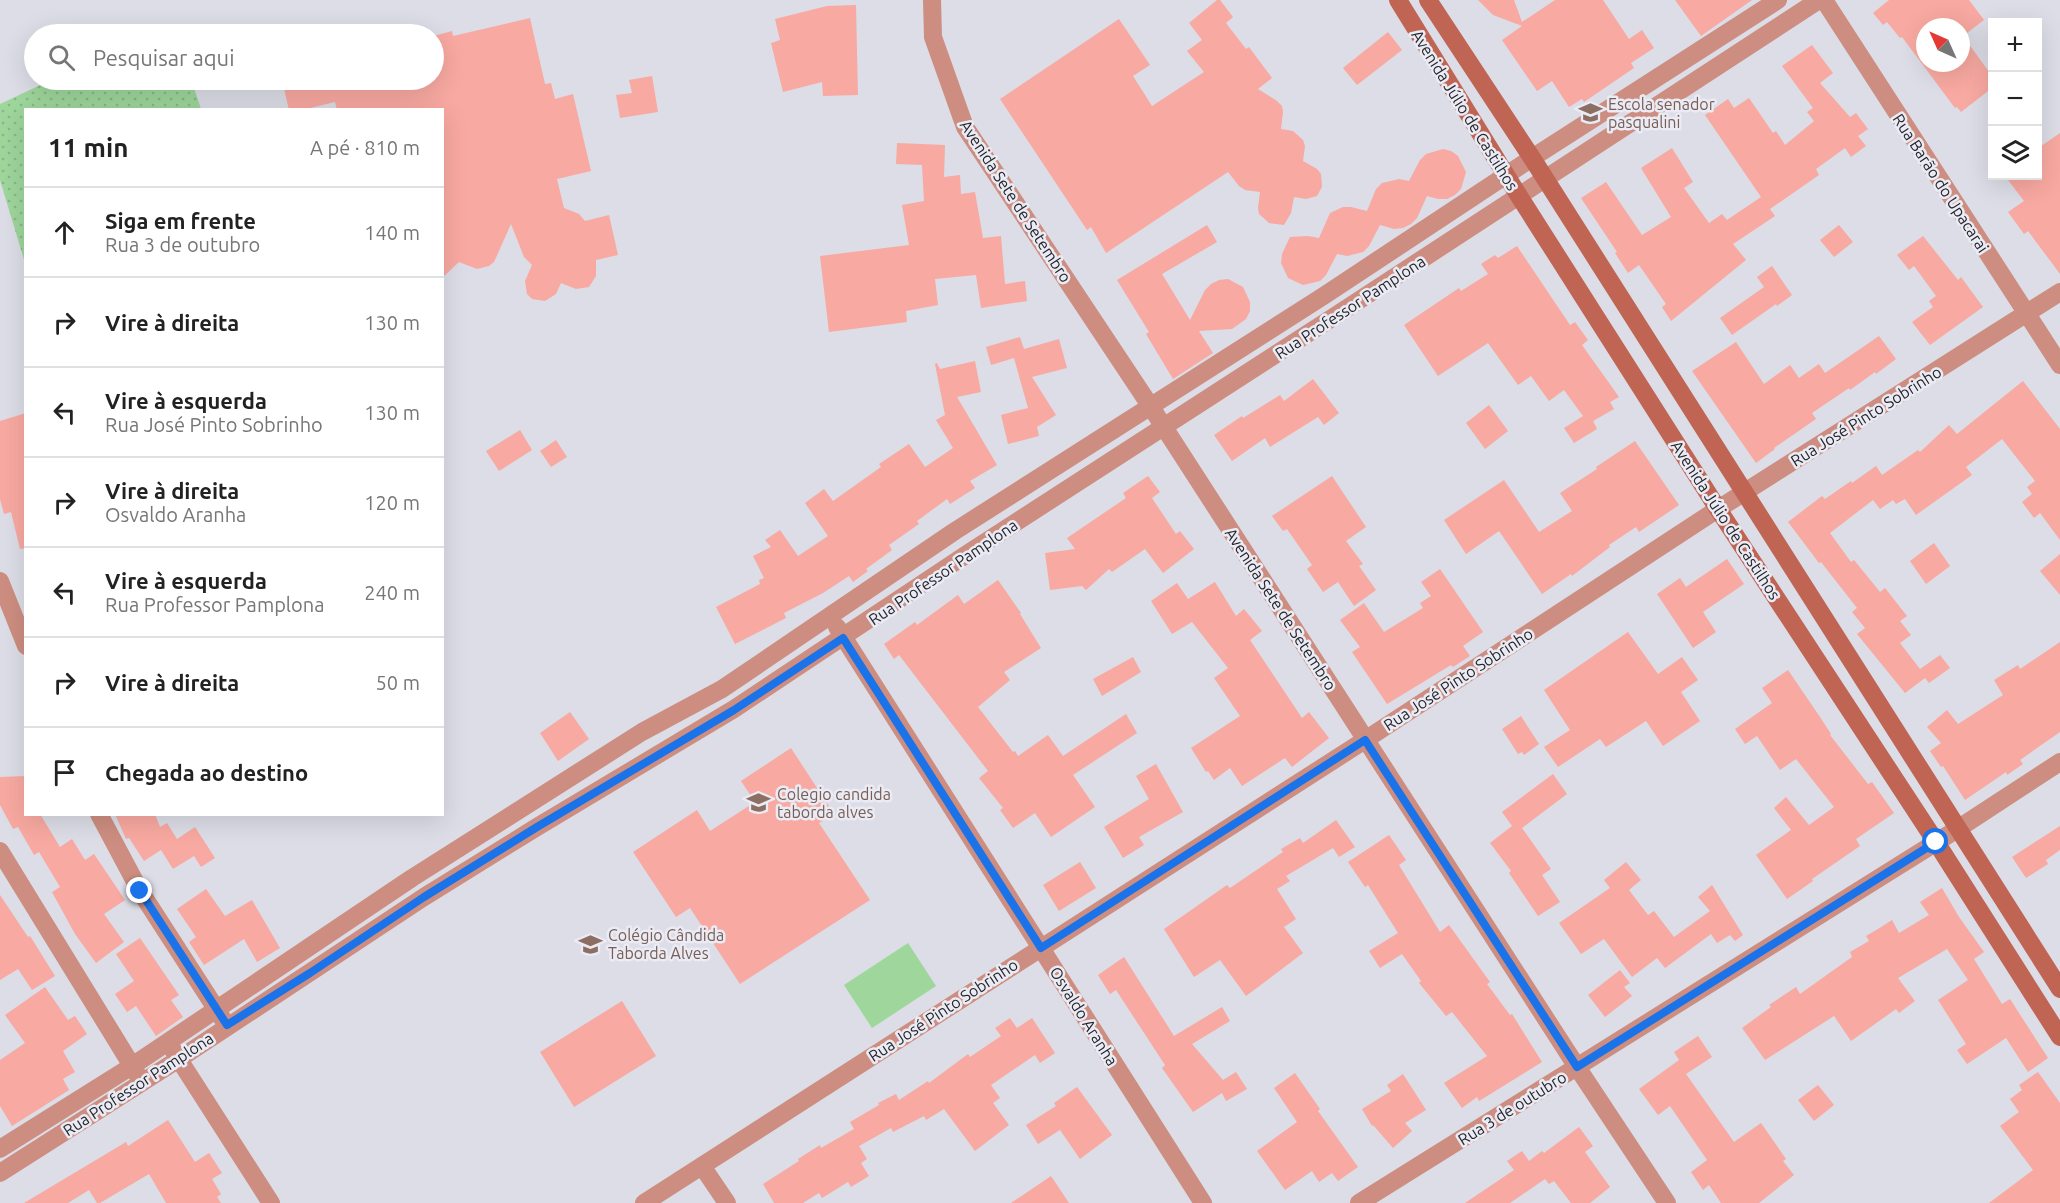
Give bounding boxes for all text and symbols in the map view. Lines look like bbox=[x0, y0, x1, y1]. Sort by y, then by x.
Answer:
north arrow bbox=[1916, 18, 1970, 72]
map controls bbox=[1988, 18, 2042, 180]
button: + bbox=[1988, 18, 2042, 72]
search box bbox=[24, 24, 444, 90]
street label: Avenida Júlio de Castilhos bbox=[1408, 26, 1522, 194]
icon: search bbox=[45, 41, 78, 74]
text: Pesquisar aqui bbox=[93, 45, 235, 70]
button: − bbox=[1988, 72, 2042, 126]
place label: Escola senador pasqualini bbox=[1608, 95, 1715, 131]
school or university icon: Escola senador pasqualini bbox=[1577, 100, 1603, 126]
street label: Rua Barão do Upacarai bbox=[1890, 110, 1992, 256]
street label: Avenida Sete de Setembro bbox=[957, 117, 1075, 285]
button: layers bbox=[1988, 126, 2042, 180]
text: 11 min bbox=[48, 133, 128, 162]
text: A pé · 810 m bbox=[310, 136, 420, 159]
text: Siga em frente bbox=[105, 208, 256, 233]
icon: ahead bbox=[48, 216, 81, 249]
text: 140 m bbox=[364, 221, 420, 244]
text: Rua 3 de outubro bbox=[105, 233, 260, 256]
street label: Rua Professor Pamplona bbox=[1271, 252, 1429, 362]
icon: right bbox=[48, 306, 81, 339]
text: Vire à direita bbox=[105, 310, 239, 335]
text: 130 m bbox=[364, 311, 420, 334]
street label: Rua José Pinto Sobrinho bbox=[1787, 362, 1945, 470]
text: Vire à esquerda bbox=[105, 388, 267, 413]
icon: left bbox=[48, 396, 81, 429]
text: 130 m bbox=[364, 401, 420, 424]
text: Rua José Pinto Sobrinho bbox=[105, 413, 323, 436]
street label: Avenida Júlio de Castilhos bbox=[1668, 437, 1784, 603]
text: Vire à direita bbox=[105, 478, 239, 503]
icon: right bbox=[48, 486, 81, 519]
text: 120 m bbox=[364, 491, 420, 514]
text: Osvaldo Aranha bbox=[105, 503, 246, 526]
street label: Rua Professor Pamplona bbox=[865, 515, 1021, 629]
street label: Avenida Sete de Setembro bbox=[1222, 525, 1340, 693]
text: Vire à esquerda bbox=[105, 568, 267, 593]
icon: left bbox=[48, 576, 81, 609]
text: 240 m bbox=[364, 581, 420, 604]
text: Rua Professor Pamplona bbox=[105, 593, 324, 616]
street label: Rua José Pinto Sobrinho bbox=[1380, 624, 1536, 734]
icon: right bbox=[48, 666, 81, 699]
text: Vire à direita bbox=[105, 670, 239, 695]
text: 50 m bbox=[376, 671, 420, 694]
icon: arrive bbox=[48, 756, 81, 789]
text: Chegada ao destino bbox=[105, 760, 308, 785]
place label: Colegio candida taborda alves bbox=[777, 785, 891, 821]
school or university icon: Colegio candida taborda alves bbox=[746, 790, 772, 816]
route start bbox=[1922, 828, 1948, 854]
route end bbox=[126, 877, 152, 903]
place label: Colégio Cândida Taborda Alves bbox=[608, 926, 724, 962]
school or university icon: Colégio Cândida Taborda Alves bbox=[577, 931, 603, 957]
street label: Rua José Pinto Sobrinho bbox=[865, 955, 1021, 1065]
street label: Osvaldo Aranha bbox=[1046, 963, 1122, 1069]
street label: Rua Professor Pamplona bbox=[59, 1029, 217, 1139]
street label: Rua 3 de outubro bbox=[1455, 1067, 1569, 1149]

